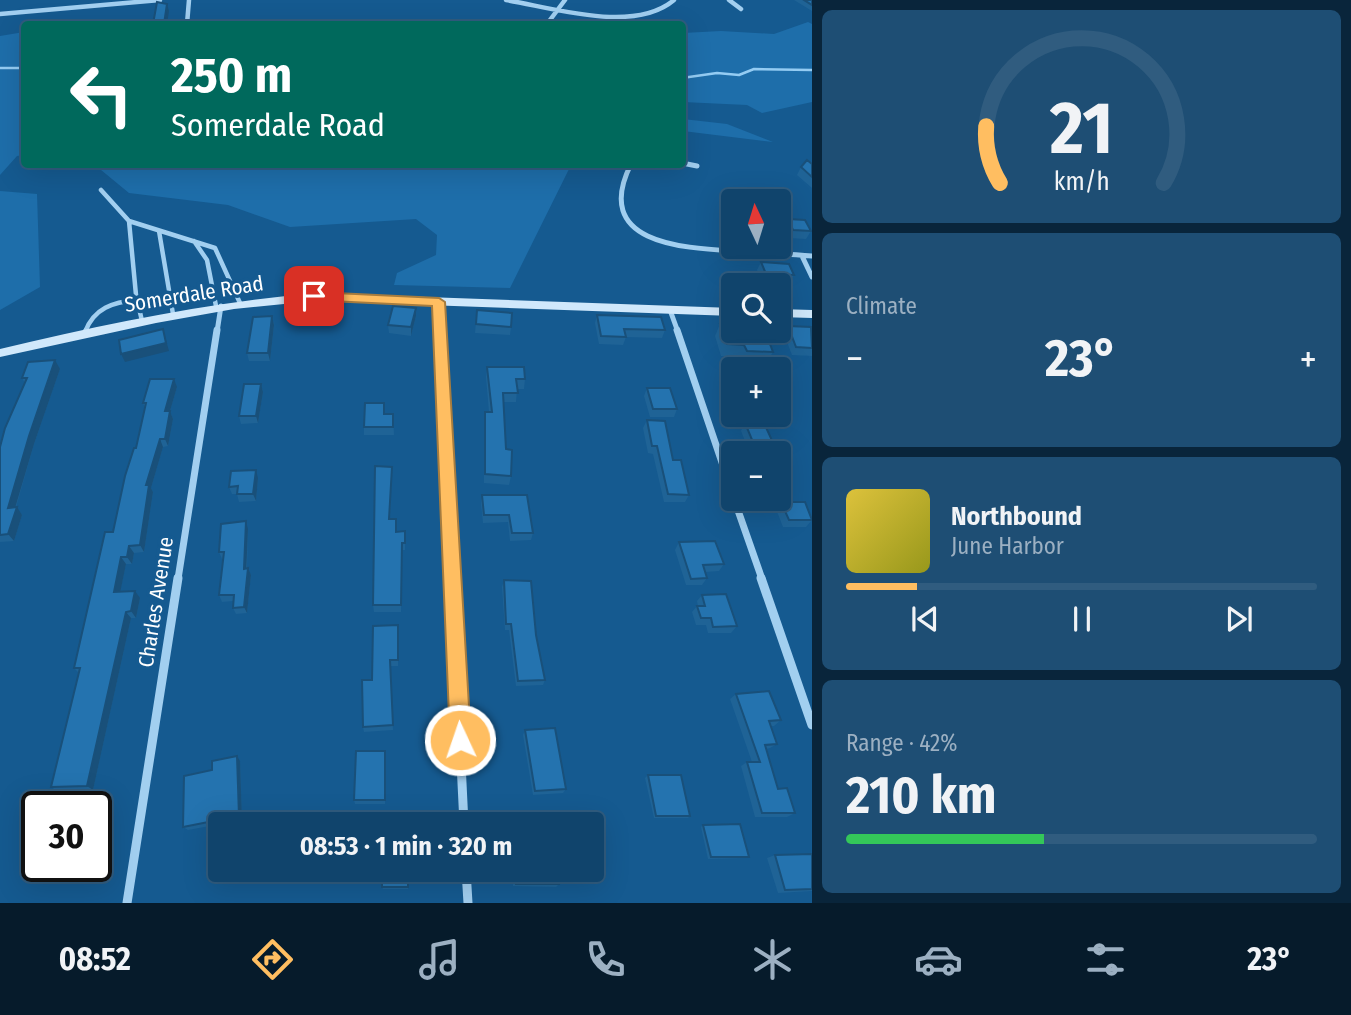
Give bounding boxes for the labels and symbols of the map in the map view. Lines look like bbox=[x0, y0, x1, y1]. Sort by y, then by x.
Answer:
north arrow bbox=[721, 189, 791, 259]
pin bbox=[284, 266, 344, 326]
street label: Somerdale Road bbox=[123, 270, 265, 318]
street label: Charles Avenue bbox=[133, 535, 179, 669]
position arrow bbox=[423, 703, 497, 777]
speed limit sign: 30 bbox=[21, 791, 112, 882]

